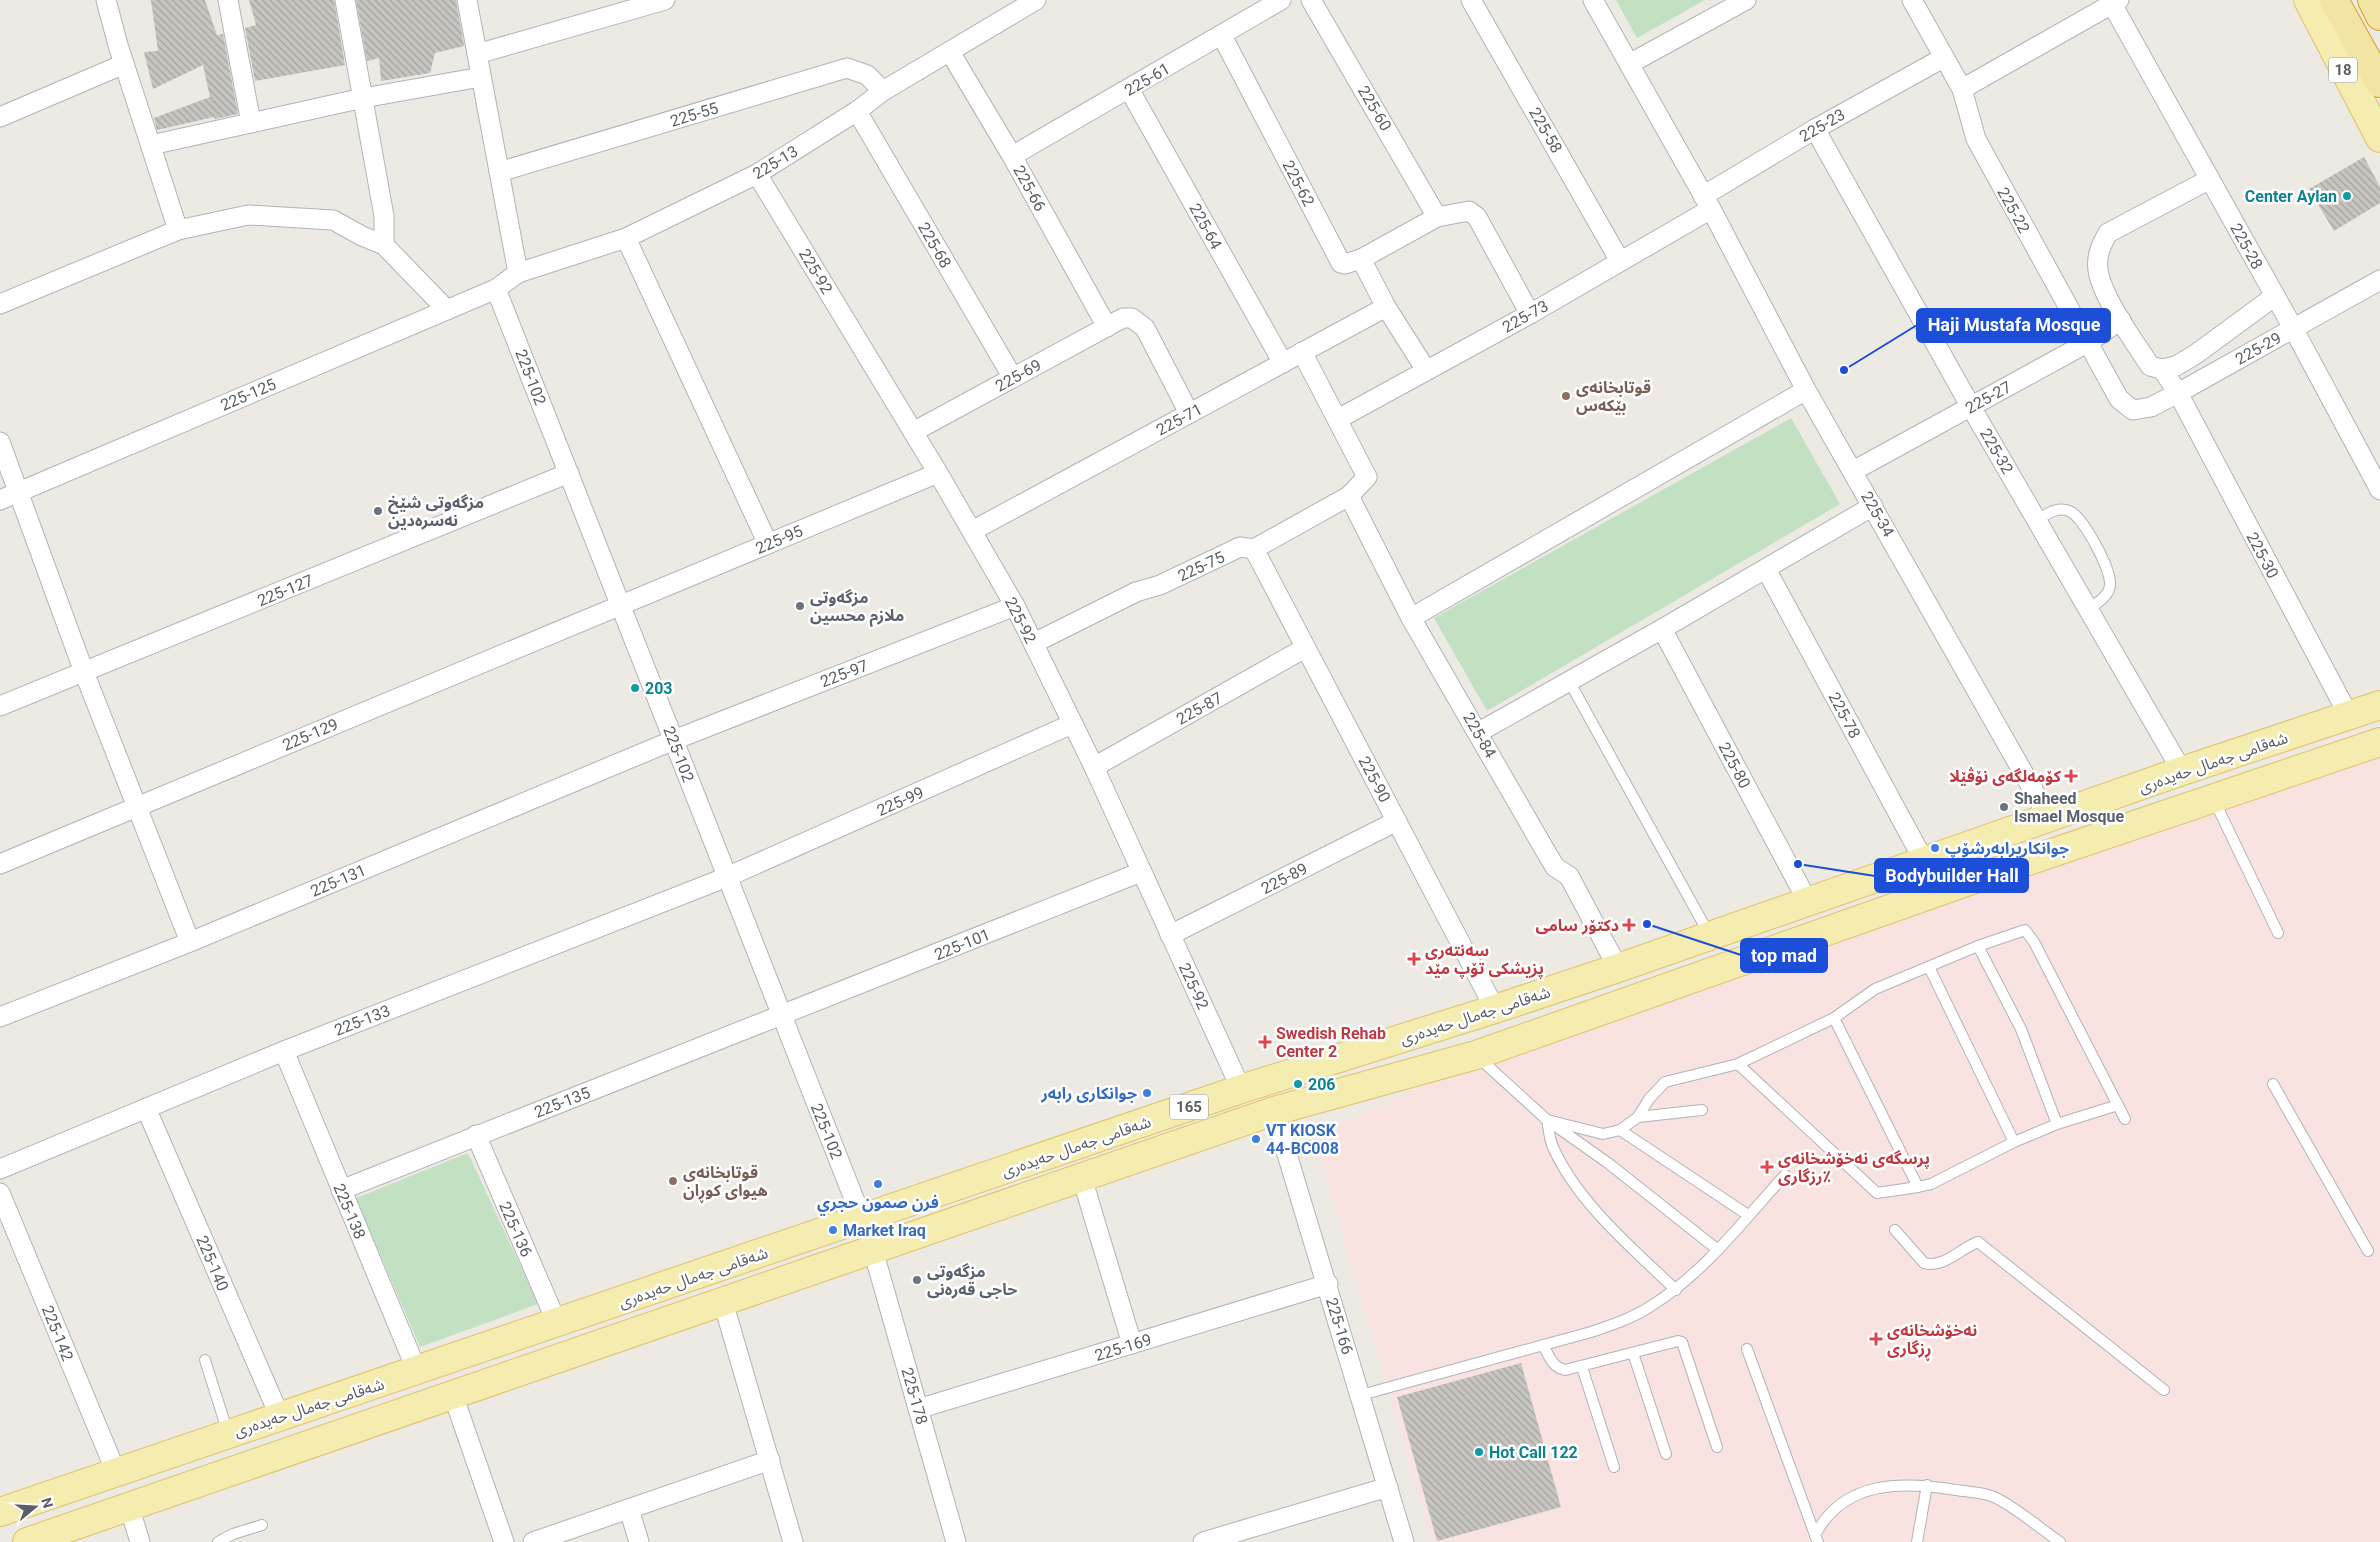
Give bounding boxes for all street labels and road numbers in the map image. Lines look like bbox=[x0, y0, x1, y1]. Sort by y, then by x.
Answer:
road number: 18 bbox=[2329, 58, 2357, 82]
street label: 225-61 bbox=[1121, 59, 1173, 100]
street label: 225-60 bbox=[1354, 82, 1395, 134]
street label: 225-55 bbox=[668, 98, 721, 131]
street label: 225-58 bbox=[1525, 104, 1566, 156]
street label: 225-23 bbox=[1796, 105, 1848, 146]
street label: 225-13 bbox=[749, 142, 801, 183]
street label: 225-62 bbox=[1279, 157, 1319, 209]
street label: 225-66 bbox=[1009, 162, 1050, 214]
street label: 225-22 bbox=[1993, 184, 2034, 236]
street label: 225-64 bbox=[1185, 200, 1226, 252]
street label: 225-68 bbox=[914, 219, 955, 271]
street label: 225-28 bbox=[2226, 220, 2267, 272]
street label: 225-92 bbox=[795, 245, 836, 297]
street label: 225-73 bbox=[1499, 296, 1551, 337]
street label: 225-29 bbox=[2232, 328, 2284, 369]
street label: 225-102 bbox=[511, 347, 550, 408]
street label: 225-69 bbox=[992, 355, 1044, 396]
street label: 225-125 bbox=[218, 374, 279, 415]
street label: 225-27 bbox=[1962, 377, 2014, 418]
street label: 225-71 bbox=[1153, 399, 1205, 439]
street label: 225-32 bbox=[1976, 425, 2017, 477]
street label: 225-34 bbox=[1857, 488, 1898, 540]
street label: 225-95 bbox=[753, 521, 806, 558]
street label: 225-30 bbox=[2243, 529, 2283, 581]
street label: 225-75 bbox=[1175, 547, 1228, 585]
street label: 225-127 bbox=[255, 571, 316, 610]
street label: 225-92 bbox=[1001, 594, 1040, 647]
street label: 225-97 bbox=[818, 656, 871, 691]
street label: 225-87 bbox=[1173, 688, 1225, 729]
street label: 225-78 bbox=[1825, 689, 1865, 741]
street label: 225-84 bbox=[1459, 709, 1500, 761]
street label: 225-129 bbox=[280, 714, 341, 755]
street label: 225-102 bbox=[659, 724, 698, 785]
street label: شەقامی جەمال حەیدەری bbox=[2136, 728, 2291, 798]
street label: 225-80 bbox=[1715, 739, 1755, 791]
street label: 225-90 bbox=[1355, 753, 1395, 805]
street label: 225-99 bbox=[874, 783, 927, 820]
street label: 225-89 bbox=[1258, 859, 1311, 898]
street label: 225-131 bbox=[308, 860, 369, 901]
street label: 225-101 bbox=[932, 925, 993, 964]
street label: 225-92 bbox=[1175, 960, 1213, 1013]
street label: شەقامی جەمال حەیدەری bbox=[1398, 982, 1553, 1050]
street label: 225-133 bbox=[332, 1001, 393, 1040]
street label: 225-135 bbox=[532, 1083, 593, 1122]
road number: 165 bbox=[1170, 1094, 1208, 1120]
street label: 225-102 bbox=[807, 1101, 846, 1162]
street label: شەقامی جەمال حەیدەری bbox=[999, 1112, 1154, 1182]
street label: 225-138 bbox=[329, 1181, 370, 1242]
street label: 225-136 bbox=[495, 1199, 536, 1260]
street label: 225-140 bbox=[192, 1233, 233, 1294]
street label: شەقامی جەمال حەیدەری bbox=[616, 1243, 771, 1313]
street label: 225-166 bbox=[1322, 1295, 1357, 1357]
street label: 225-142 bbox=[38, 1303, 77, 1364]
street label: 225-169 bbox=[1092, 1330, 1154, 1365]
street label: 225-178 bbox=[897, 1365, 932, 1427]
street label: شەقامی جەمال حەیدەری bbox=[232, 1374, 387, 1442]

